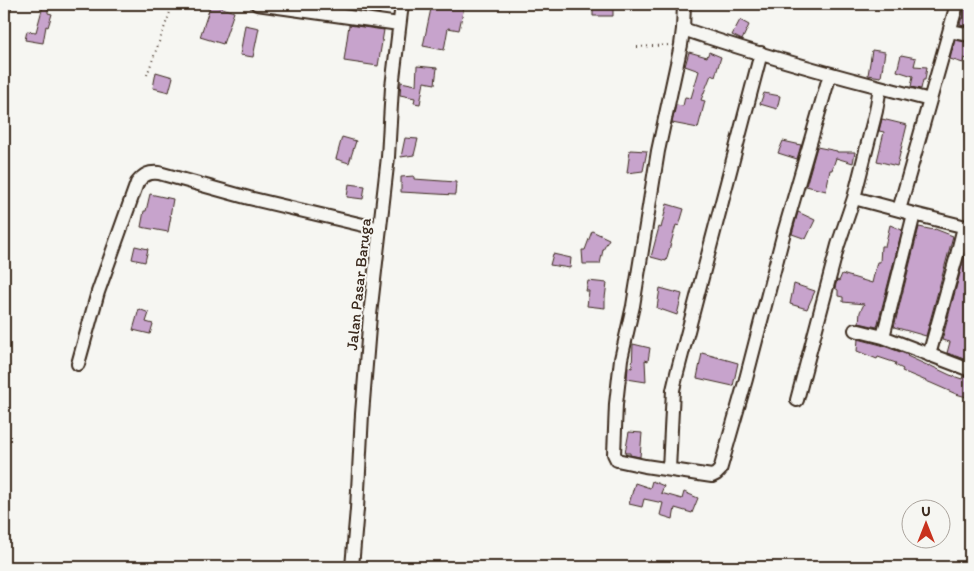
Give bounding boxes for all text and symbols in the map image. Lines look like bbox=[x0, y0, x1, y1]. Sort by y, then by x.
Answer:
street label: Jalan Pasar Baruga bbox=[342, 216, 375, 351]
north arrow bbox=[902, 498, 952, 548]
text: U bbox=[921, 503, 931, 520]

